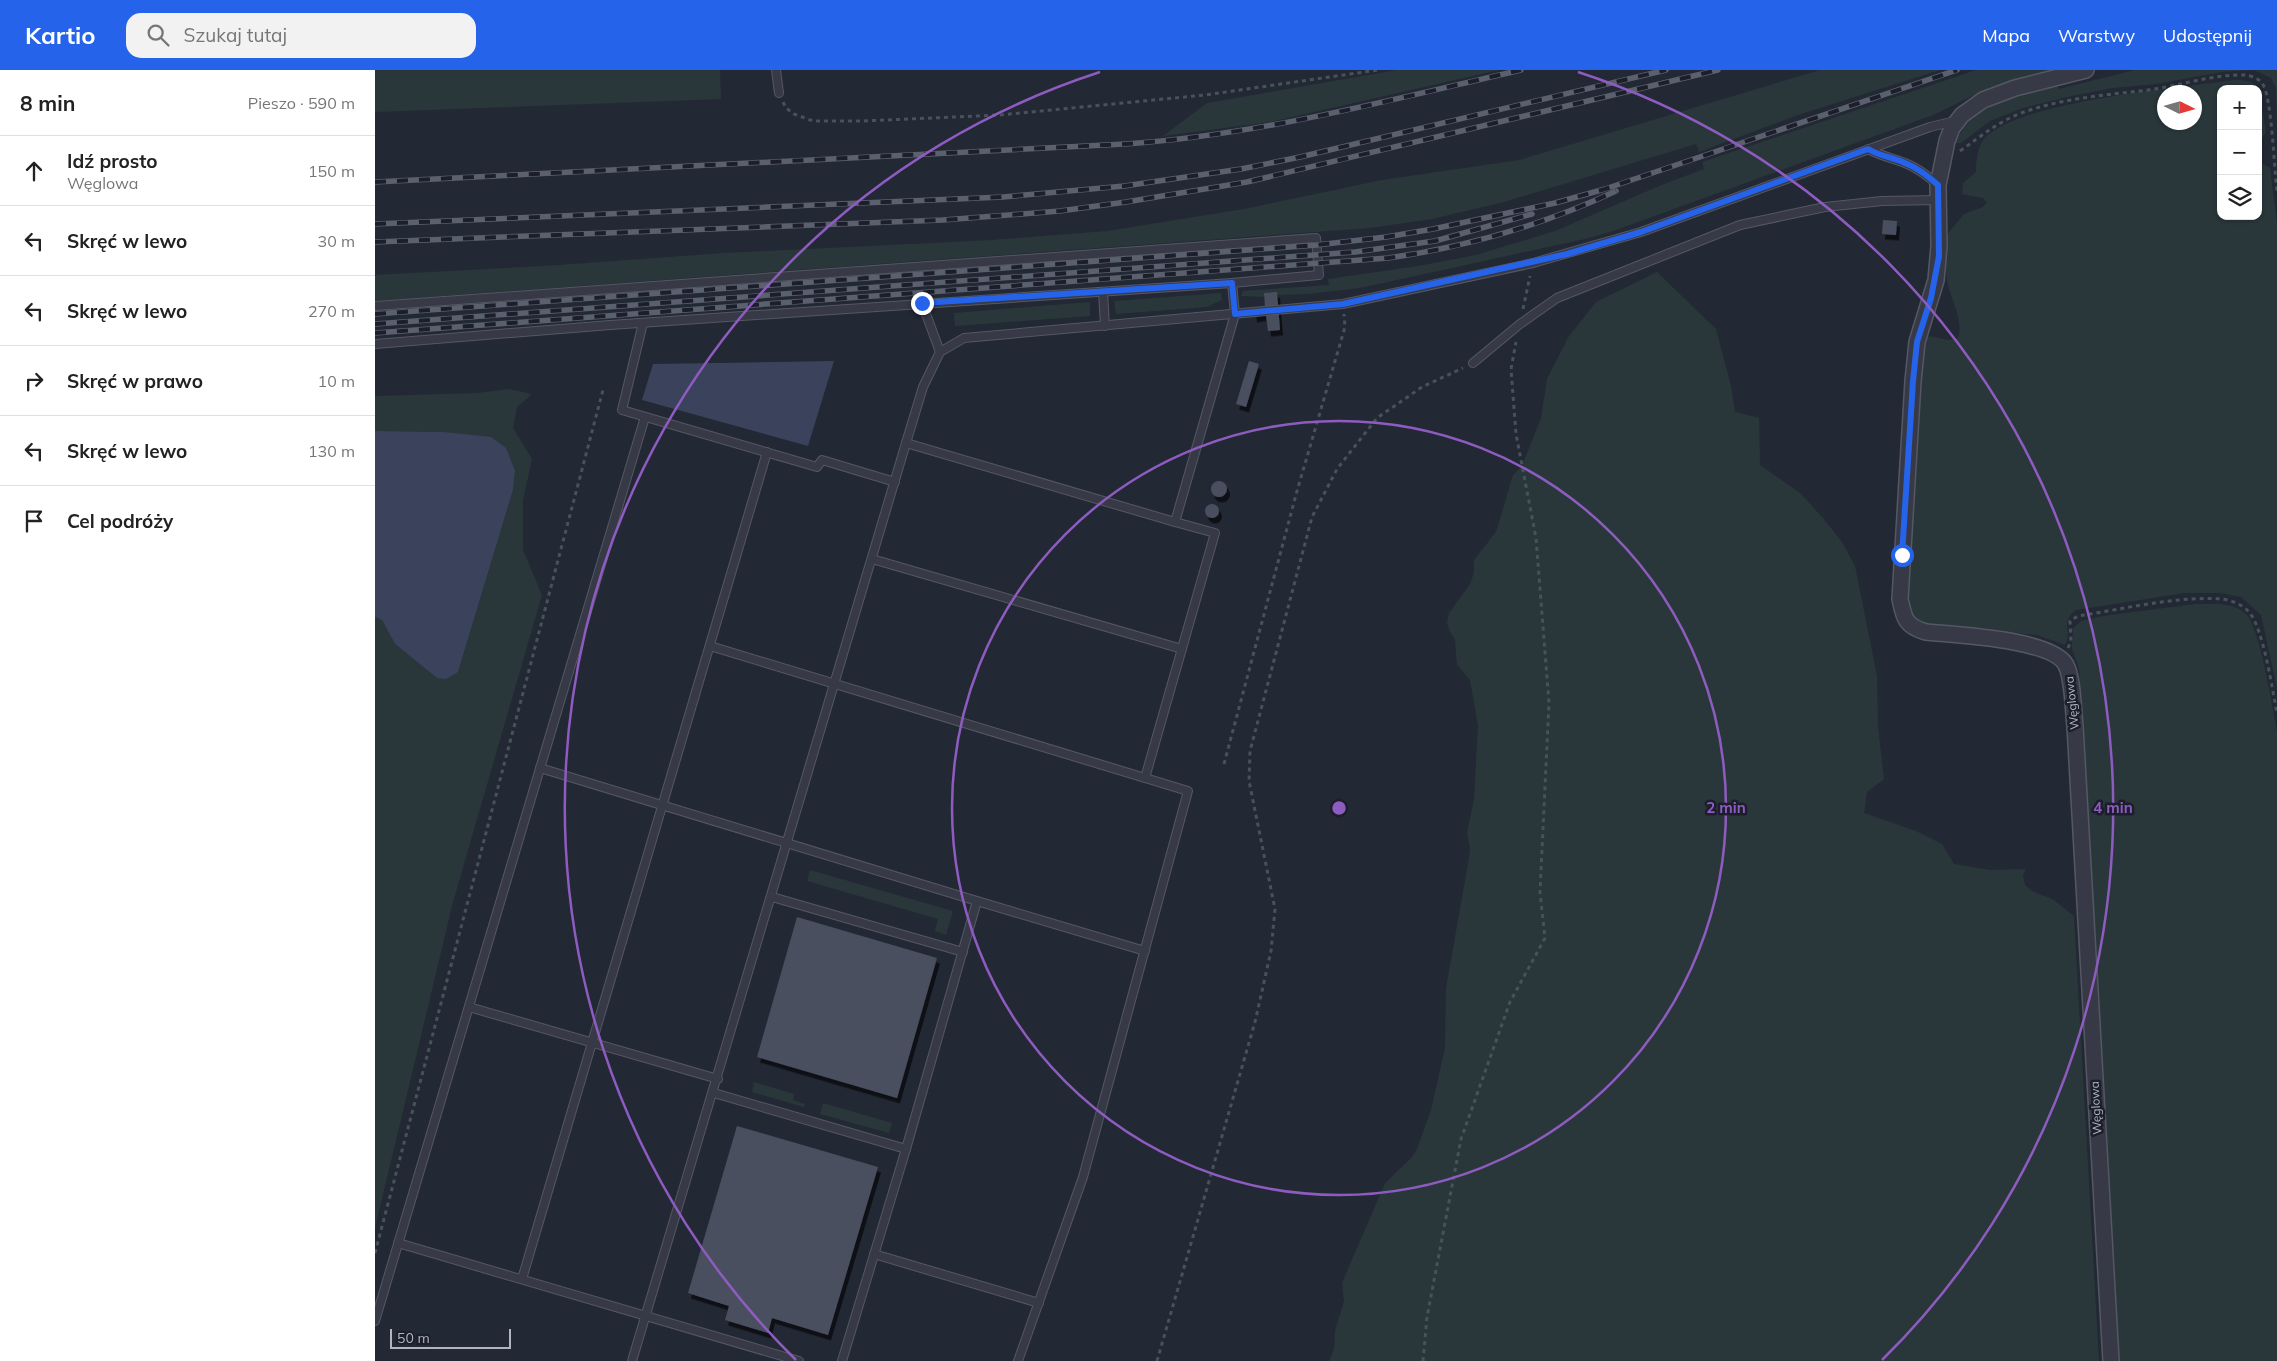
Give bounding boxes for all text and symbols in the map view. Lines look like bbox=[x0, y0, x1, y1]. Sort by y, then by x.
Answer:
search box bbox=[126, 13, 476, 58]
text: Kartio bbox=[25, 20, 96, 50]
icon: search bbox=[144, 21, 172, 49]
text: Szukaj tutaj bbox=[184, 23, 287, 47]
text: Mapa bbox=[1982, 24, 2030, 47]
text: Warstwy bbox=[2058, 24, 2135, 47]
text: Udostępnij bbox=[2163, 24, 2252, 47]
north arrow bbox=[2157, 85, 2202, 130]
map controls bbox=[2217, 85, 2262, 220]
button: + bbox=[2217, 85, 2262, 130]
text: 8 min bbox=[20, 90, 75, 116]
text: Pieszo · 590 m bbox=[248, 93, 355, 113]
button: − bbox=[2217, 130, 2262, 175]
text: Idź prosto bbox=[67, 149, 158, 173]
icon: ahead bbox=[20, 157, 48, 185]
text: 150 m bbox=[308, 161, 355, 181]
text: Węglowa bbox=[67, 173, 138, 193]
button: layers bbox=[2217, 175, 2262, 220]
icon: left bbox=[20, 227, 48, 255]
text: Skręć w lewo bbox=[67, 229, 187, 253]
text: 30 m bbox=[318, 231, 355, 251]
route end bbox=[911, 292, 934, 315]
icon: left bbox=[20, 297, 48, 325]
text: Skręć w lewo bbox=[67, 299, 187, 323]
text: 270 m bbox=[308, 301, 355, 321]
icon: right bbox=[20, 367, 48, 395]
text: Skręć w prawo bbox=[67, 369, 203, 393]
text: 10 m bbox=[318, 371, 355, 391]
icon: left bbox=[20, 437, 48, 465]
text: Skręć w lewo bbox=[67, 439, 187, 463]
text: 130 m bbox=[308, 441, 355, 461]
icon: arrive bbox=[20, 507, 48, 535]
text: Cel podróży bbox=[67, 509, 173, 533]
route start bbox=[1891, 544, 1914, 567]
street label: Węglowa bbox=[2061, 676, 2082, 730]
text: 2 min bbox=[1706, 798, 1746, 817]
text: 4 min bbox=[2093, 798, 2133, 817]
centre of rings bbox=[1330, 799, 1348, 817]
street label: Węglowa bbox=[2087, 1081, 2104, 1135]
scale bar bbox=[390, 1326, 511, 1349]
text: 50 m bbox=[397, 1329, 430, 1347]

